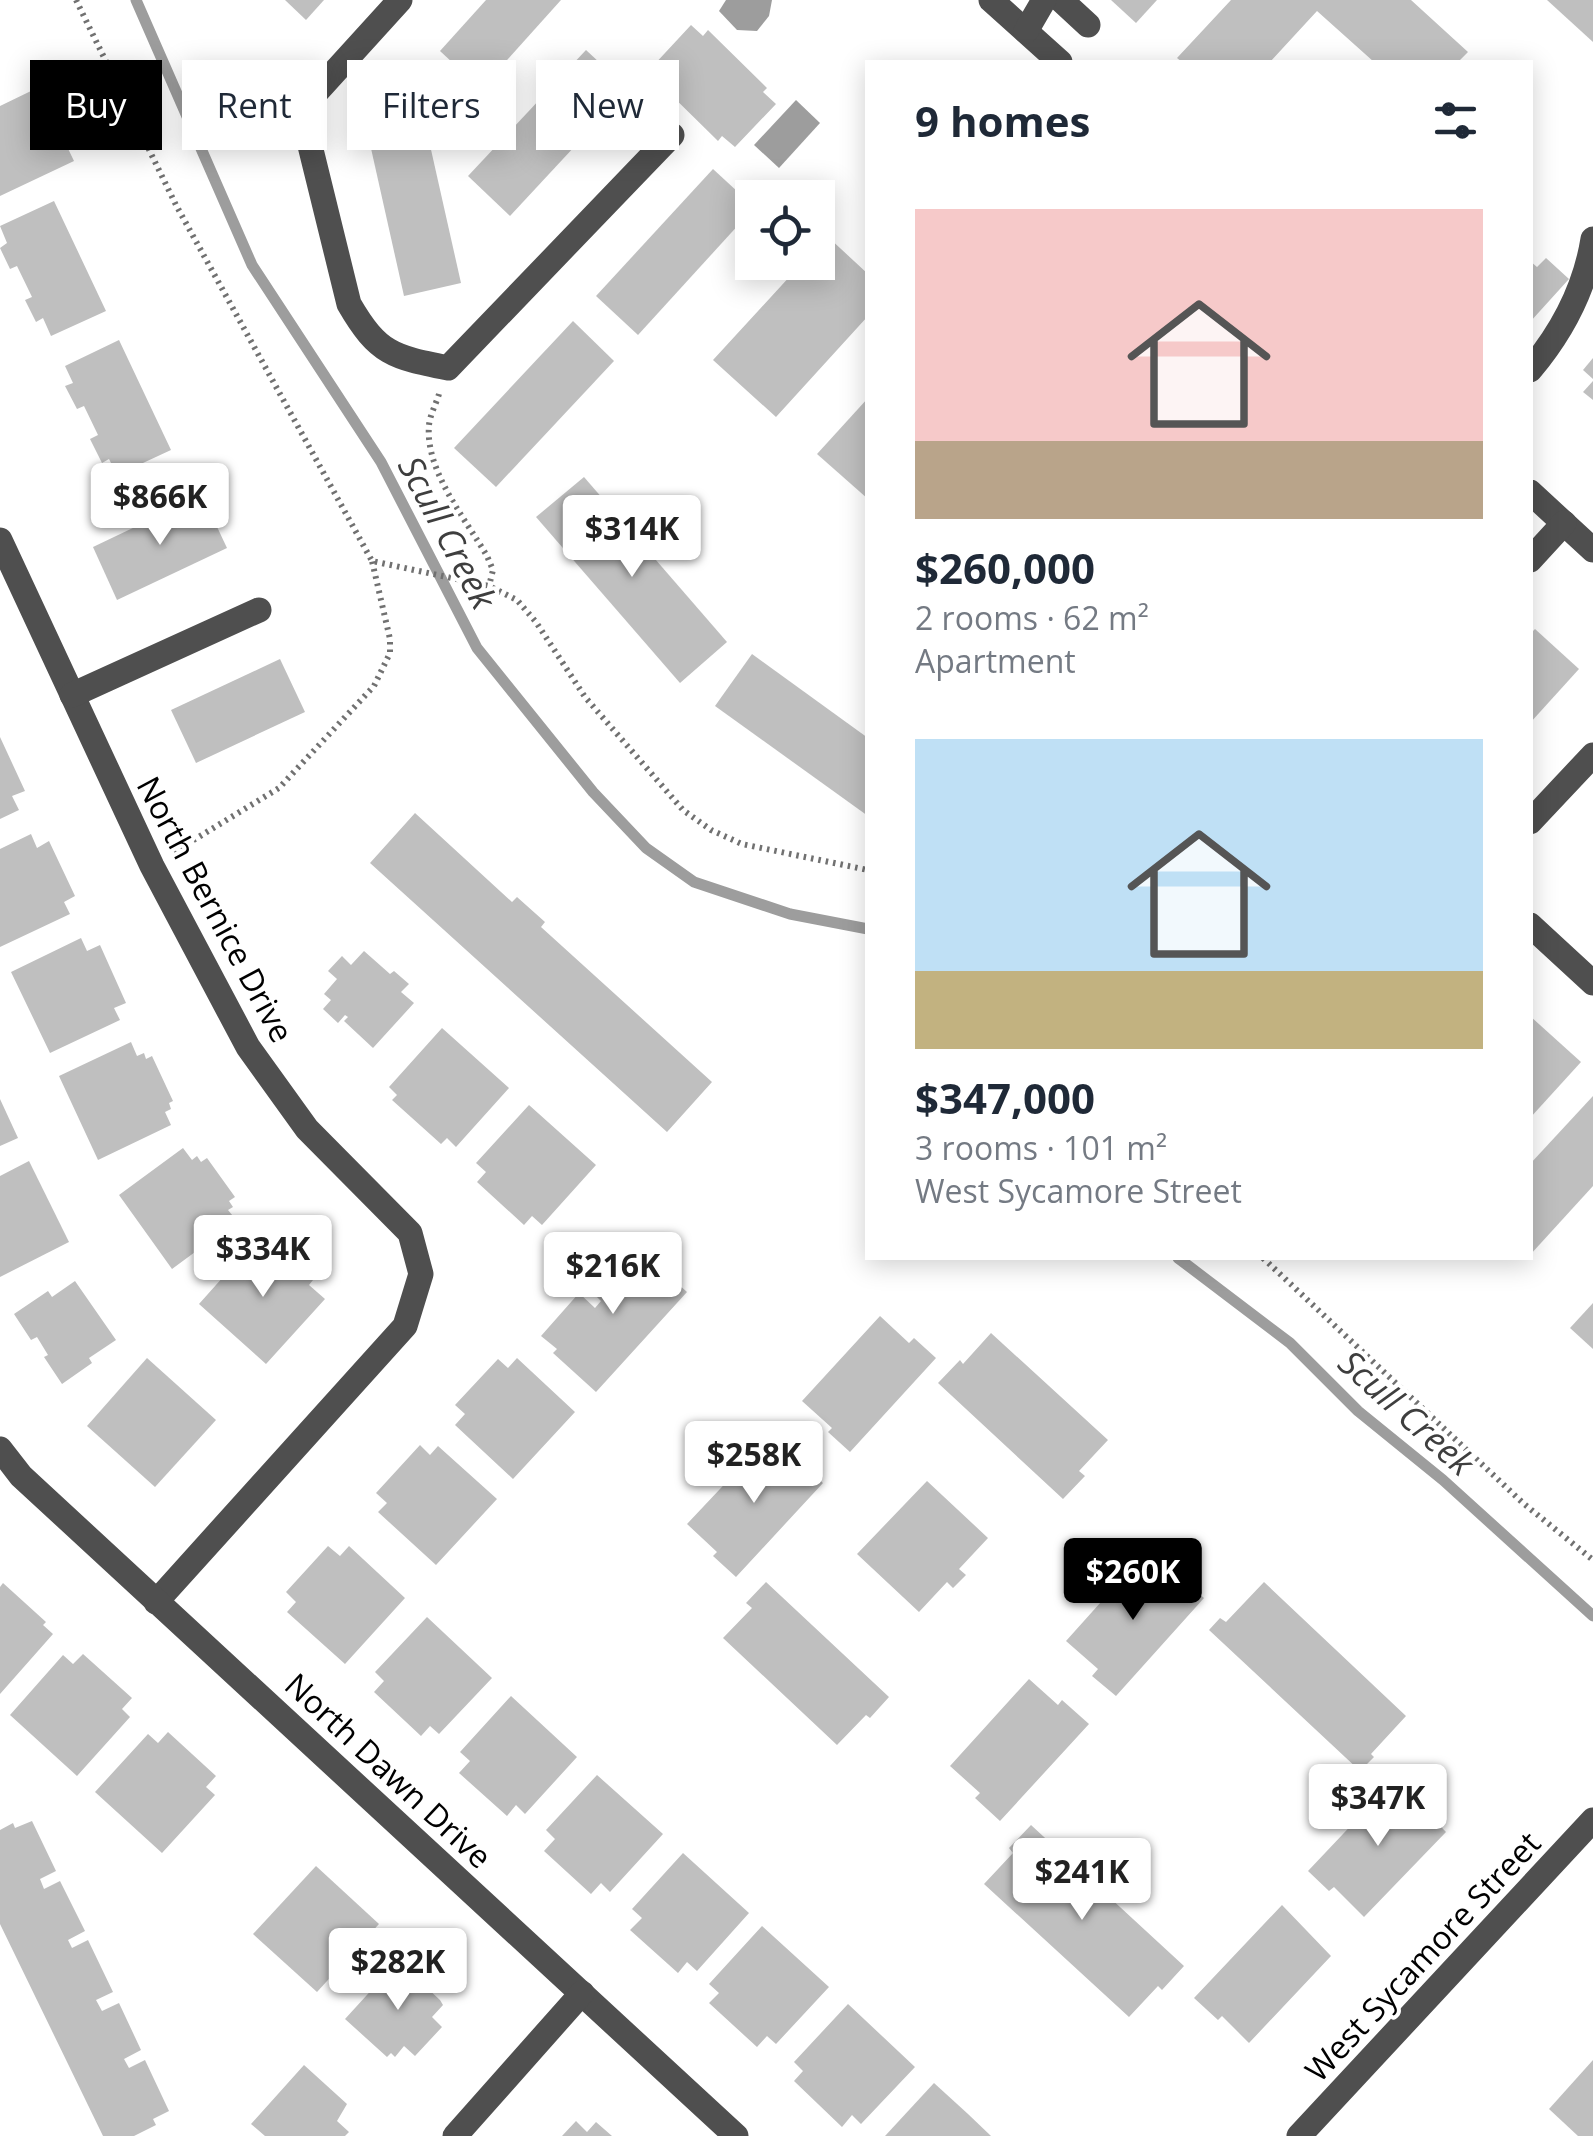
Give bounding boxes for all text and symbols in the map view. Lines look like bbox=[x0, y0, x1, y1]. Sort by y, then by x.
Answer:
chip: Buy bbox=[30, 60, 162, 150]
chip: Rent bbox=[182, 60, 327, 150]
chip: Filters bbox=[347, 60, 516, 150]
chip: New bbox=[536, 60, 679, 150]
text: 9 homes bbox=[915, 92, 1090, 149]
icon: filters bbox=[1428, 93, 1483, 148]
map controls bbox=[735, 180, 835, 280]
button: locate bbox=[735, 180, 835, 280]
icon: home bbox=[1109, 274, 1289, 454]
water label: Scull Creek bbox=[388, 447, 509, 618]
pin: $866K bbox=[90, 463, 230, 548]
text: $866K bbox=[113, 474, 207, 517]
pin: $314K bbox=[562, 495, 702, 580]
text: $314K bbox=[585, 506, 679, 549]
text: $260,000 bbox=[915, 539, 1095, 596]
text: 2 rooms · 62 m² bbox=[915, 596, 1149, 639]
text: Apartment bbox=[915, 639, 1076, 682]
street label: North Bernice Drive bbox=[128, 769, 304, 1049]
icon: home bbox=[1109, 804, 1289, 984]
text: $347,000 bbox=[915, 1069, 1095, 1126]
text: 3 rooms · 101 m² bbox=[915, 1126, 1167, 1169]
text: West Sycamore Street bbox=[915, 1169, 1242, 1212]
pin: $334K bbox=[193, 1215, 333, 1300]
text: $334K bbox=[216, 1226, 310, 1269]
pin: $216K bbox=[543, 1232, 683, 1317]
text: $216K bbox=[566, 1243, 660, 1286]
water label: Scull Creek bbox=[1329, 1339, 1486, 1487]
pin: $258K bbox=[684, 1421, 824, 1506]
text: $258K bbox=[707, 1432, 801, 1475]
pin: $260K bbox=[1063, 1538, 1203, 1623]
text: $260K bbox=[1086, 1549, 1180, 1592]
street label: North Dawn Drive bbox=[276, 1663, 502, 1877]
pin: $347K bbox=[1308, 1764, 1448, 1849]
text: $347K bbox=[1331, 1775, 1425, 1818]
street label: West Sycamore Street bbox=[1295, 1822, 1549, 2090]
pin: $241K bbox=[1012, 1838, 1152, 1923]
text: $241K bbox=[1035, 1849, 1129, 1892]
pin: $282K bbox=[328, 1928, 468, 2013]
text: $282K bbox=[351, 1939, 445, 1982]

